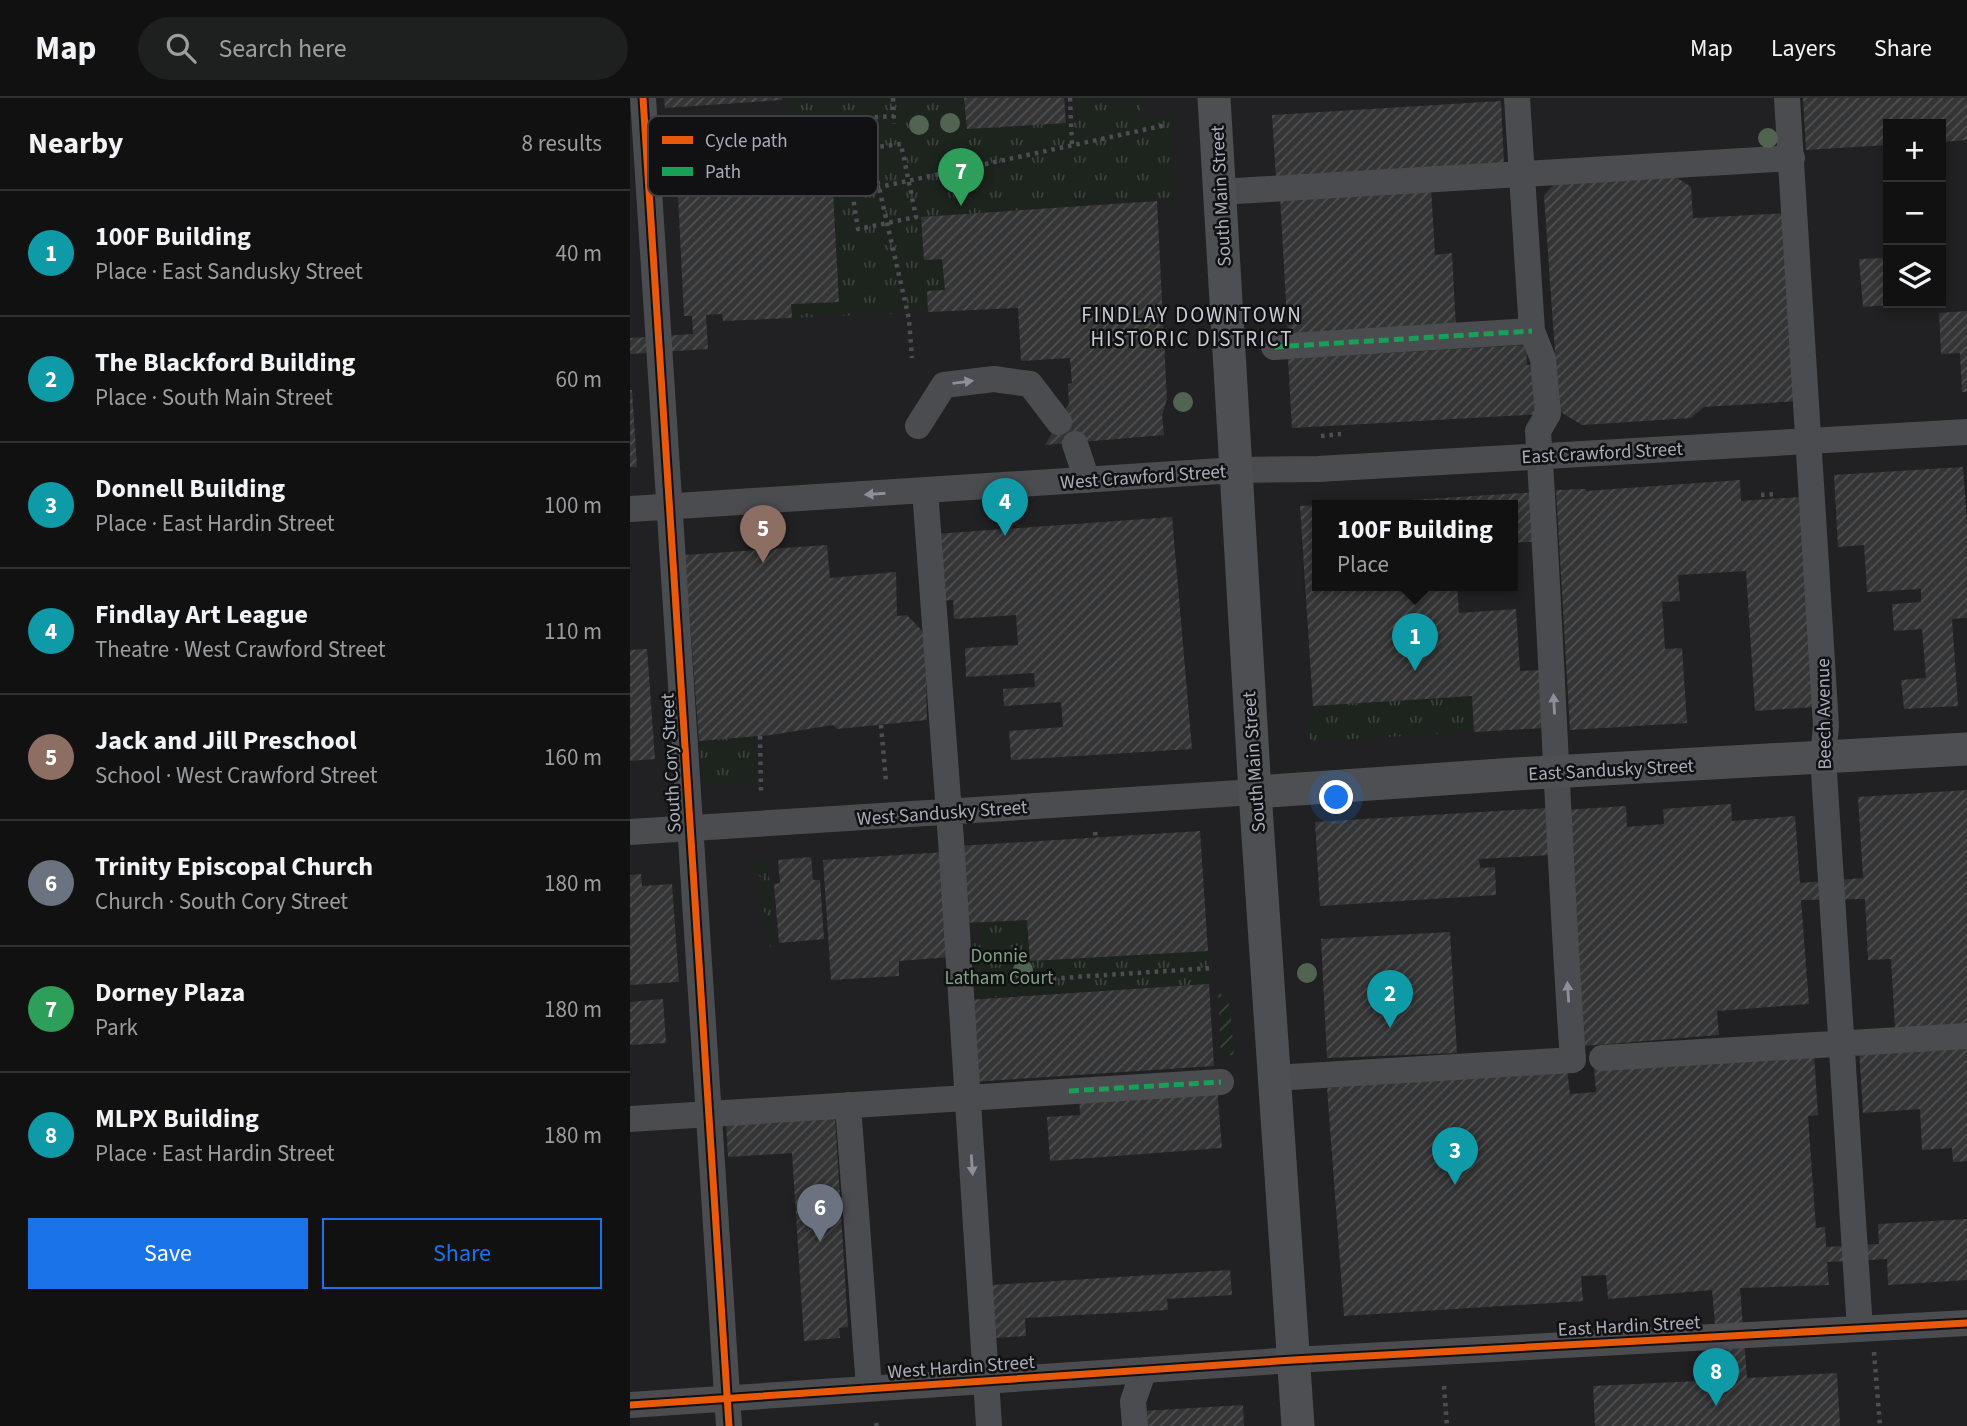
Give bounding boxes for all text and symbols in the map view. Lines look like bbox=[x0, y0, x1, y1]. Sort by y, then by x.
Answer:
search box bbox=[138, 17, 628, 80]
text: Map bbox=[35, 25, 96, 72]
icon: search bbox=[162, 29, 200, 67]
text: Search here bbox=[218, 30, 347, 67]
text: Map bbox=[1690, 31, 1733, 66]
text: Layers bbox=[1771, 31, 1836, 66]
text: Share bbox=[1874, 31, 1932, 66]
legend bbox=[648, 116, 878, 196]
map controls bbox=[1883, 119, 1946, 308]
button: + bbox=[1883, 119, 1946, 182]
text: Nearby bbox=[28, 122, 123, 165]
street label: South Main Street bbox=[1204, 124, 1239, 267]
text: 8 results bbox=[522, 127, 602, 160]
text: Cycle path bbox=[705, 128, 787, 155]
pin: 7 bbox=[938, 148, 984, 206]
text: Path bbox=[705, 159, 741, 186]
button: − bbox=[1883, 182, 1946, 245]
text: 100F Building bbox=[95, 218, 251, 255]
text: 1 bbox=[45, 237, 57, 270]
text: 40 m bbox=[555, 237, 602, 270]
button: layers bbox=[1883, 245, 1946, 308]
text: Place · East Sandusky Street bbox=[95, 255, 363, 288]
district label: FINDLAY DOWNTOWN HISTORIC DISTRICT bbox=[1081, 300, 1303, 354]
text: The Blackford Building bbox=[95, 344, 355, 381]
text: 2 bbox=[45, 363, 57, 396]
text: 60 m bbox=[555, 363, 602, 396]
one-way arrow bbox=[952, 377, 974, 388]
text: Place · South Main Street bbox=[95, 381, 333, 414]
street label: East Crawford Street bbox=[1521, 436, 1684, 471]
street label: West Crawford Street bbox=[1059, 458, 1228, 497]
text: Donnell Building bbox=[95, 470, 285, 507]
pin: 4 bbox=[982, 478, 1028, 536]
one-way arrow bbox=[863, 488, 885, 499]
text: 3 bbox=[45, 489, 57, 522]
text: 100 m bbox=[544, 489, 602, 522]
popup bbox=[1312, 500, 1518, 591]
pin: 5 bbox=[740, 505, 786, 563]
text: Place · East Hardin Street bbox=[95, 507, 335, 540]
text: 100F Building bbox=[1337, 511, 1493, 548]
text: Place bbox=[1337, 548, 1389, 581]
text: Findlay Art League bbox=[95, 596, 308, 633]
pin: 1 bbox=[1392, 613, 1438, 671]
text: 4 bbox=[45, 615, 57, 648]
text: 110 m bbox=[544, 615, 602, 648]
text: Theatre · West Crawford Street bbox=[95, 633, 386, 666]
street label: Beech Avenue bbox=[1810, 658, 1839, 770]
street label: South Main Street bbox=[1236, 690, 1273, 833]
street label: South Cory Street bbox=[654, 692, 689, 833]
one-way arrow bbox=[1548, 693, 1559, 715]
text: Jack and Jill Preschool bbox=[95, 722, 357, 759]
text: 5 bbox=[45, 741, 57, 774]
text: 160 m bbox=[544, 741, 602, 774]
street label: East Sandusky Street bbox=[1527, 753, 1695, 788]
text: School · West Crawford Street bbox=[95, 759, 377, 792]
your location bbox=[1319, 780, 1353, 814]
street label: West Sandusky Street bbox=[856, 794, 1029, 833]
text: Trinity Episcopal Church bbox=[95, 848, 373, 885]
text: 6 bbox=[45, 867, 57, 900]
text: 180 m bbox=[544, 867, 602, 900]
text: Church · South Cory Street bbox=[95, 885, 348, 918]
park label: Donnie Latham Court bbox=[945, 943, 1054, 992]
pin: 2 bbox=[1367, 970, 1413, 1028]
text: Dorney Plaza bbox=[95, 974, 245, 1011]
one-way arrow bbox=[1562, 980, 1573, 1002]
text: 7 bbox=[45, 993, 57, 1026]
text: 180 m bbox=[544, 993, 602, 1026]
text: Park bbox=[95, 1011, 138, 1044]
text: MLPX Building bbox=[95, 1100, 259, 1137]
text: 8 bbox=[45, 1119, 57, 1152]
text: 180 m bbox=[544, 1119, 602, 1152]
pin: 3 bbox=[1432, 1127, 1478, 1185]
text: Place · East Hardin Street bbox=[95, 1137, 335, 1170]
one-way arrow bbox=[967, 1154, 978, 1176]
pin: 6 bbox=[797, 1184, 843, 1242]
button: Save bbox=[28, 1218, 308, 1289]
button: Share bbox=[322, 1218, 602, 1289]
street label: East Hardin Street bbox=[1557, 1309, 1702, 1344]
pin: 8 bbox=[1693, 1348, 1739, 1406]
street label: West Hardin Street bbox=[887, 1349, 1036, 1386]

